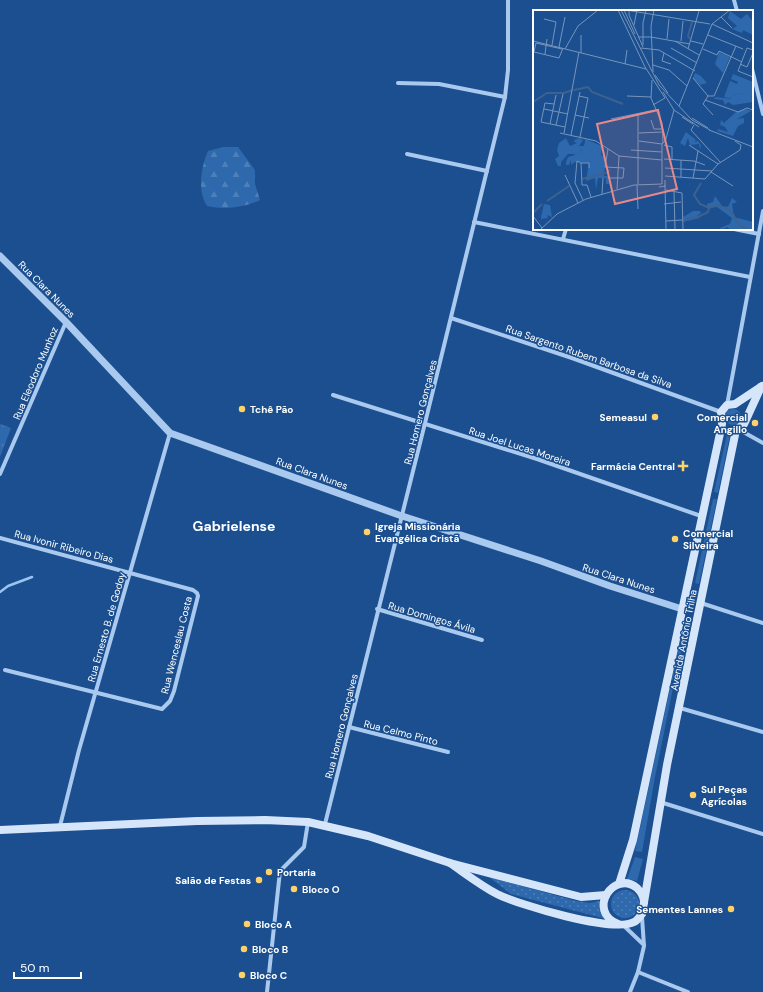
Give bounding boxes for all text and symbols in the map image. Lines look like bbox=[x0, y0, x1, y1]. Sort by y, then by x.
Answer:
inset map bbox=[533, 10, 753, 230]
street label: Rua Clara Nunes bbox=[15, 258, 78, 321]
street label: Rua Sargento Rubem Barbosa da Silva bbox=[504, 322, 674, 391]
street label: Rua Eleodoro Munhoz bbox=[10, 324, 61, 422]
street label: Rua Homero Gonçalves bbox=[401, 358, 440, 466]
place label: Tchê Pão bbox=[250, 403, 293, 416]
marker: Tchê Pão bbox=[237, 404, 247, 414]
place label: Semeasul bbox=[600, 411, 647, 424]
place label: Comercial Angillo bbox=[697, 411, 747, 436]
marker: Semeasul bbox=[650, 412, 660, 422]
marker: Comercial Angillo bbox=[750, 418, 760, 428]
street label: Rua Joel Lucas Moreira bbox=[467, 424, 572, 469]
street label: Rua Clara Nunes bbox=[274, 454, 350, 492]
place label: Farmácia Central bbox=[591, 460, 675, 473]
marker: Farmácia Central bbox=[678, 461, 688, 471]
district label: Gabrielense bbox=[193, 517, 275, 535]
place label: Igreja Missionária Evangélica Cristã bbox=[375, 520, 461, 545]
street label: Rua Ivonir Ribeiro Dias bbox=[13, 527, 115, 566]
marker: Igreja Missionária Evangélica Cristã bbox=[362, 527, 372, 537]
place label: Comercial Silveira bbox=[683, 527, 734, 552]
marker: Comercial Silveira bbox=[670, 534, 680, 544]
street label: Rua Clara Nunes bbox=[581, 561, 657, 596]
street label: Rua Ernesto B. de Godoy bbox=[85, 570, 129, 684]
street label: Avenida Antônio Trilha bbox=[667, 588, 700, 692]
street label: Rua Wenceslau Costa bbox=[158, 595, 195, 695]
street label: Rua Domingos Ávila bbox=[387, 599, 477, 636]
street label: Rua Homero Gonçalves bbox=[322, 672, 361, 780]
street label: Rua Celmo Pinto bbox=[362, 717, 439, 748]
place label: Sul Peças Agrícolas bbox=[701, 783, 747, 808]
marker: Sul Peças Agrícolas bbox=[688, 790, 698, 800]
place label: Portaria bbox=[277, 866, 316, 879]
marker: Portaria bbox=[264, 867, 274, 877]
place label: Salão de Festas bbox=[175, 874, 251, 887]
marker: Salão de Festas bbox=[254, 875, 264, 885]
place label: Bloco O bbox=[302, 883, 340, 896]
marker: Bloco O bbox=[289, 884, 299, 894]
place label: Sementes Lannes bbox=[636, 903, 723, 916]
marker: Sementes Lannes bbox=[726, 904, 736, 914]
place label: Bloco A bbox=[255, 918, 292, 931]
marker: Bloco A bbox=[242, 919, 252, 929]
place label: Bloco B bbox=[252, 943, 288, 956]
marker: Bloco B bbox=[239, 944, 249, 954]
scale bar bbox=[14, 954, 81, 980]
text: 50 m bbox=[20, 960, 49, 976]
place label: Bloco C bbox=[250, 969, 287, 982]
marker: Bloco C bbox=[237, 970, 247, 980]

